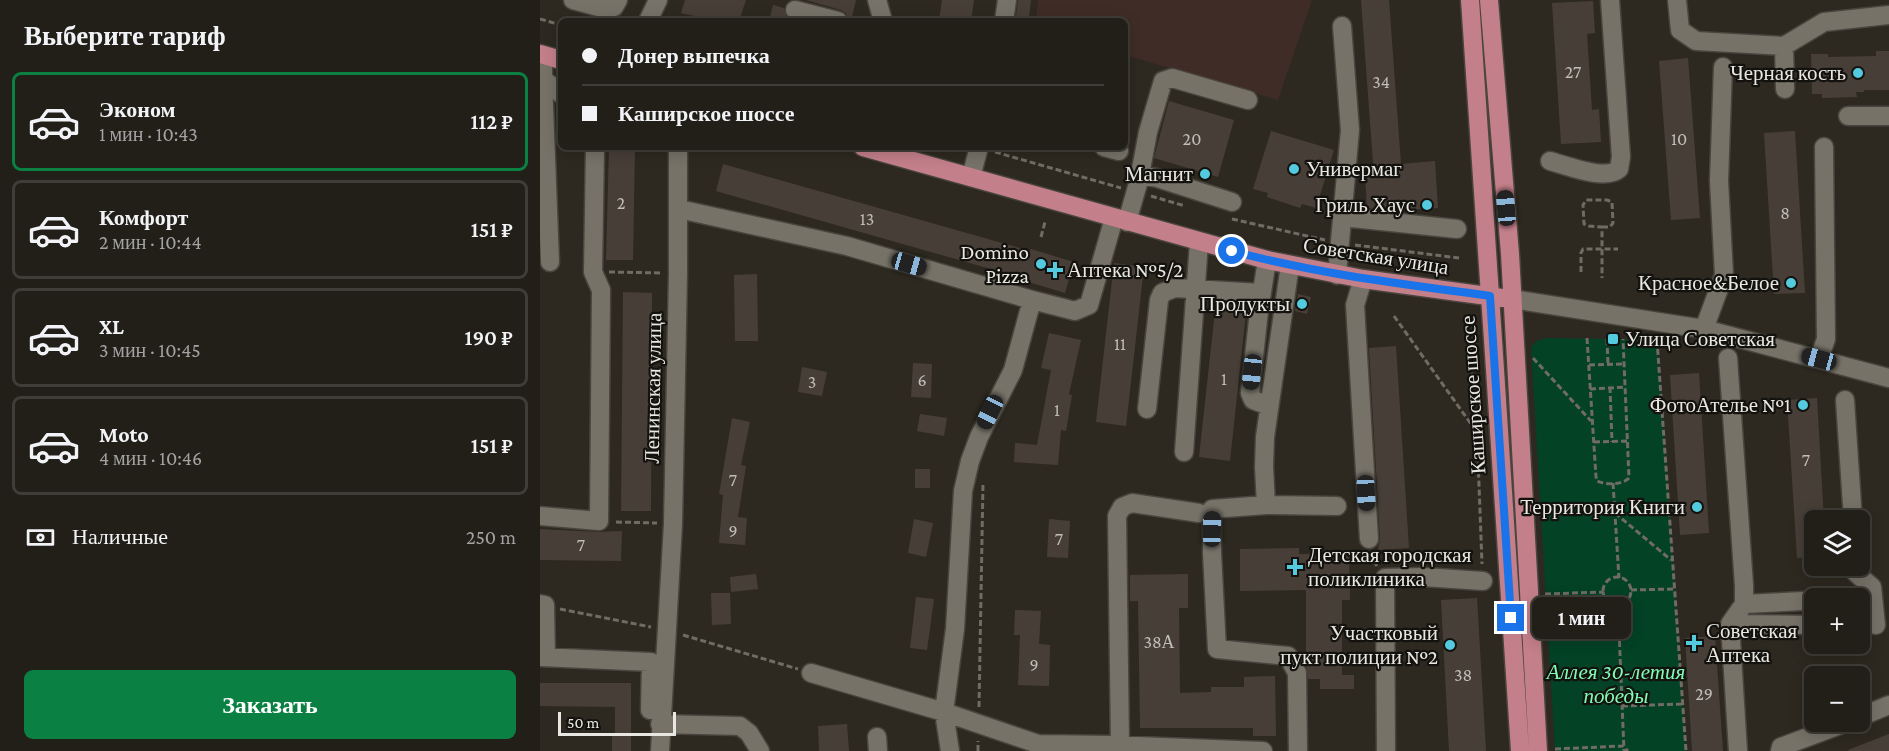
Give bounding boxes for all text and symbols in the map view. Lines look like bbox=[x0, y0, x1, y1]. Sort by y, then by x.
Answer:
text: Выберите тариф bbox=[24, 21, 226, 51]
text: Донер выпечка bbox=[618, 43, 770, 68]
place label: Черная кость bbox=[1730, 61, 1846, 85]
house number: 27 bbox=[1565, 62, 1581, 82]
marker: Черная кость bbox=[1851, 66, 1865, 80]
house number: 34 bbox=[1372, 72, 1390, 92]
icon: car bbox=[27, 95, 81, 149]
text: Эконом bbox=[99, 97, 176, 122]
text: Каширское шоссе bbox=[618, 101, 794, 126]
text: 112 ₽ bbox=[470, 109, 513, 134]
text: 1 мин · 10:43 bbox=[99, 123, 198, 145]
house number: 20 bbox=[1183, 129, 1201, 149]
house number: 10 bbox=[1671, 129, 1687, 149]
place label: Универмаг bbox=[1306, 157, 1402, 181]
place label: Магнит bbox=[1125, 162, 1193, 186]
marker: Универмаг bbox=[1287, 162, 1301, 176]
marker: Магнит bbox=[1198, 167, 1212, 181]
car bbox=[1495, 189, 1517, 227]
house number: 2 bbox=[617, 193, 625, 213]
place label: Гриль Хаус bbox=[1315, 193, 1415, 217]
marker: Гриль Хаус bbox=[1420, 198, 1434, 212]
icon: car bbox=[27, 203, 81, 257]
house number: 8 bbox=[1780, 203, 1790, 223]
text: Комфорт bbox=[99, 205, 188, 230]
house number: 13 bbox=[860, 209, 874, 229]
text: 151 ₽ bbox=[471, 217, 513, 242]
text: 2 мин · 10:44 bbox=[99, 231, 202, 253]
street label: Советская улица bbox=[1302, 233, 1451, 279]
route start bbox=[1218, 237, 1245, 264]
place label: Domino Pizza bbox=[961, 240, 1029, 288]
car bbox=[889, 250, 929, 278]
marker: Domino Pizza bbox=[1034, 257, 1048, 271]
place label: Аптека №5/2 bbox=[1067, 258, 1183, 282]
marker: Аптека №5/2 bbox=[1048, 263, 1062, 277]
place label: Красное&Белое bbox=[1638, 271, 1779, 295]
marker: Красное&Белое bbox=[1784, 276, 1798, 290]
place label: Продукты bbox=[1200, 292, 1290, 316]
marker: Продукты bbox=[1295, 297, 1309, 311]
icon: car bbox=[27, 311, 81, 365]
street label: Ленинская улица bbox=[640, 312, 666, 464]
text: XL bbox=[99, 314, 124, 339]
street label: Каширское шоссе bbox=[1455, 315, 1491, 475]
text: 190 ₽ bbox=[465, 325, 513, 350]
place label: Улица Советская bbox=[1625, 327, 1775, 351]
marker: Улица Советская bbox=[1606, 332, 1620, 346]
house number: 11 bbox=[1114, 334, 1126, 354]
text: 3 мин · 10:45 bbox=[99, 339, 201, 361]
car bbox=[1799, 346, 1839, 372]
car bbox=[1241, 353, 1263, 391]
house number: 1 bbox=[1221, 369, 1227, 389]
house number: 6 bbox=[917, 370, 927, 390]
house number: 3 bbox=[808, 372, 816, 392]
car bbox=[974, 392, 1006, 432]
place label: ФотоАтелье №1 bbox=[1650, 393, 1791, 417]
marker: ФотоАтелье №1 bbox=[1796, 398, 1810, 412]
house number: 1 bbox=[1054, 400, 1060, 420]
icon: car bbox=[27, 419, 81, 473]
text: Moto bbox=[99, 422, 149, 447]
text: 151 ₽ bbox=[471, 433, 513, 458]
text: 4 мин · 10:46 bbox=[99, 447, 202, 469]
house number: 7 bbox=[1802, 450, 1810, 470]
house number: 7 bbox=[729, 470, 737, 490]
car bbox=[1356, 475, 1376, 511]
place label: Территория Книги bbox=[1520, 495, 1685, 519]
marker: Территория Книги bbox=[1690, 500, 1704, 514]
map controls bbox=[1804, 510, 1870, 732]
button: layers bbox=[1804, 510, 1870, 576]
car bbox=[1203, 511, 1221, 547]
icon: cash bbox=[24, 521, 57, 554]
house number: 9 bbox=[728, 521, 738, 541]
text: Наличные bbox=[72, 524, 168, 549]
text: 250 m bbox=[466, 526, 516, 548]
house number: 7 bbox=[1055, 529, 1063, 549]
house number: 7 bbox=[577, 535, 585, 555]
place label: Детская городская поликлиника bbox=[1308, 543, 1472, 591]
marker: Детская городская поликлиника bbox=[1286, 558, 1304, 576]
button: + bbox=[1804, 588, 1870, 654]
callout: 1 мин bbox=[1532, 597, 1631, 639]
route end bbox=[1497, 604, 1524, 631]
text: 1 мин bbox=[1558, 607, 1605, 629]
place label: Советская Аптека bbox=[1706, 619, 1798, 667]
place label: Участковый пукт полиции №2 bbox=[1280, 621, 1438, 669]
house number: 38А bbox=[1143, 632, 1175, 652]
marker: Советская Аптека bbox=[1687, 636, 1701, 650]
marker: Участковый пукт полиции №2 bbox=[1443, 638, 1457, 652]
house number: 9 bbox=[1029, 655, 1039, 675]
park label: Аллея 30-летия победы bbox=[1545, 660, 1685, 708]
house number: 38 bbox=[1454, 665, 1472, 685]
button: − bbox=[1804, 666, 1870, 732]
button: Заказать bbox=[24, 670, 516, 739]
house number: 29 bbox=[1695, 684, 1713, 704]
scale bar bbox=[558, 709, 676, 736]
text: 50 m bbox=[567, 714, 599, 731]

